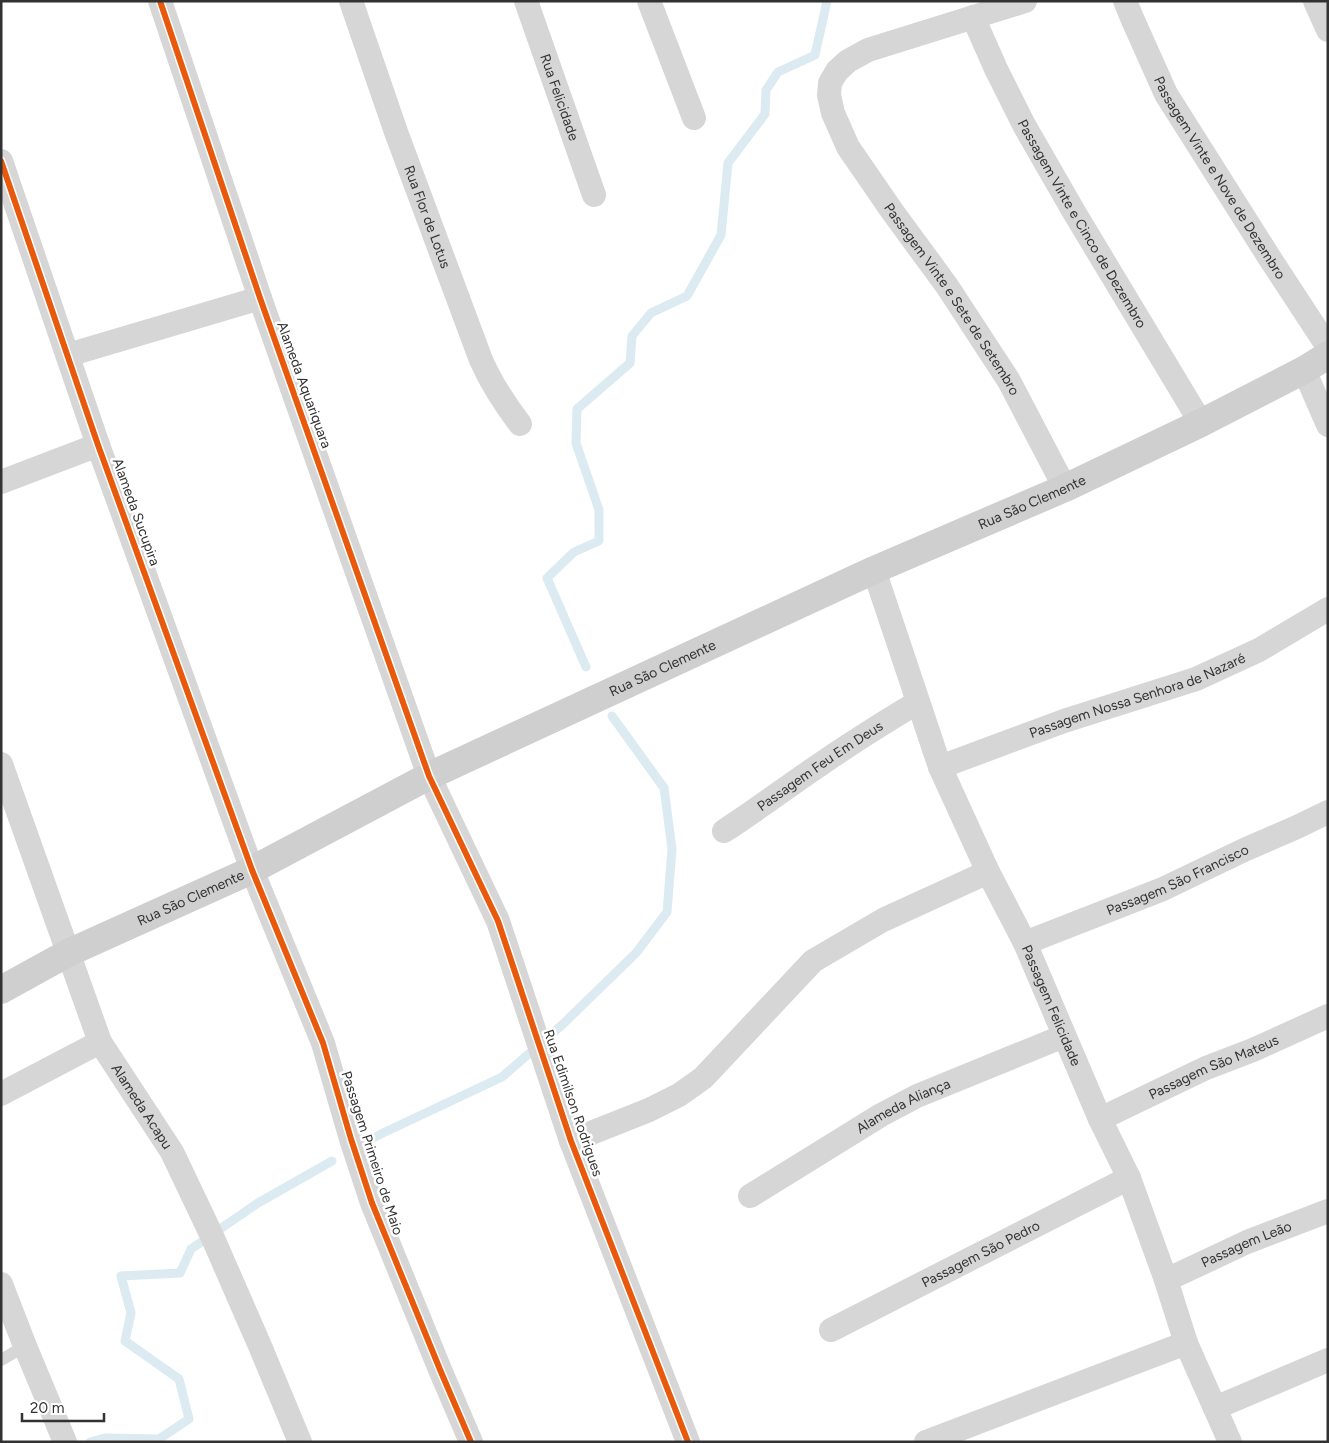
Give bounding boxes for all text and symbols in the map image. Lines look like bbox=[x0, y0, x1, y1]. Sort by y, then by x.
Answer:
street label: Rua Felicidade bbox=[537, 52, 583, 143]
street label: Passagem Vinte e Nove de Dezembro bbox=[1151, 73, 1290, 282]
street label: Passagem Vinte e Cinco de Dezembro bbox=[1014, 117, 1150, 331]
street label: Rua Flor de Lotus bbox=[401, 163, 455, 271]
street label: Passagem Vinte e Sete de Setembro bbox=[881, 200, 1023, 398]
street label: Alameda Aquariquara bbox=[273, 319, 335, 451]
street label: Alameda Sucupira bbox=[109, 456, 163, 568]
street label: Rua São Clemente bbox=[975, 471, 1089, 533]
street label: Rua São Clemente bbox=[606, 636, 719, 700]
street label: Passagem Nossa Senhora de Nazaré bbox=[1027, 649, 1248, 742]
street label: Passagem Feu Em Deus bbox=[754, 717, 886, 815]
street label: Passagem São Francisco bbox=[1104, 841, 1251, 919]
street label: Rua São Clemente bbox=[134, 866, 247, 929]
street label: Passagem Felicidade bbox=[1018, 942, 1085, 1069]
street label: Rua Edimilson Rodrigues bbox=[540, 1027, 606, 1179]
street label: Passagem São Mateus bbox=[1146, 1031, 1281, 1103]
street label: Alameda Acapu bbox=[108, 1061, 176, 1152]
street label: Passagem Primeiro de Maio bbox=[337, 1069, 407, 1237]
street label: Alameda Aliança bbox=[853, 1075, 953, 1137]
street label: Passagem São Pedro bbox=[919, 1216, 1043, 1291]
street label: Passagem Leão bbox=[1198, 1217, 1294, 1271]
scale bar bbox=[22, 1390, 105, 1422]
text: 20 m bbox=[30, 1399, 64, 1417]

